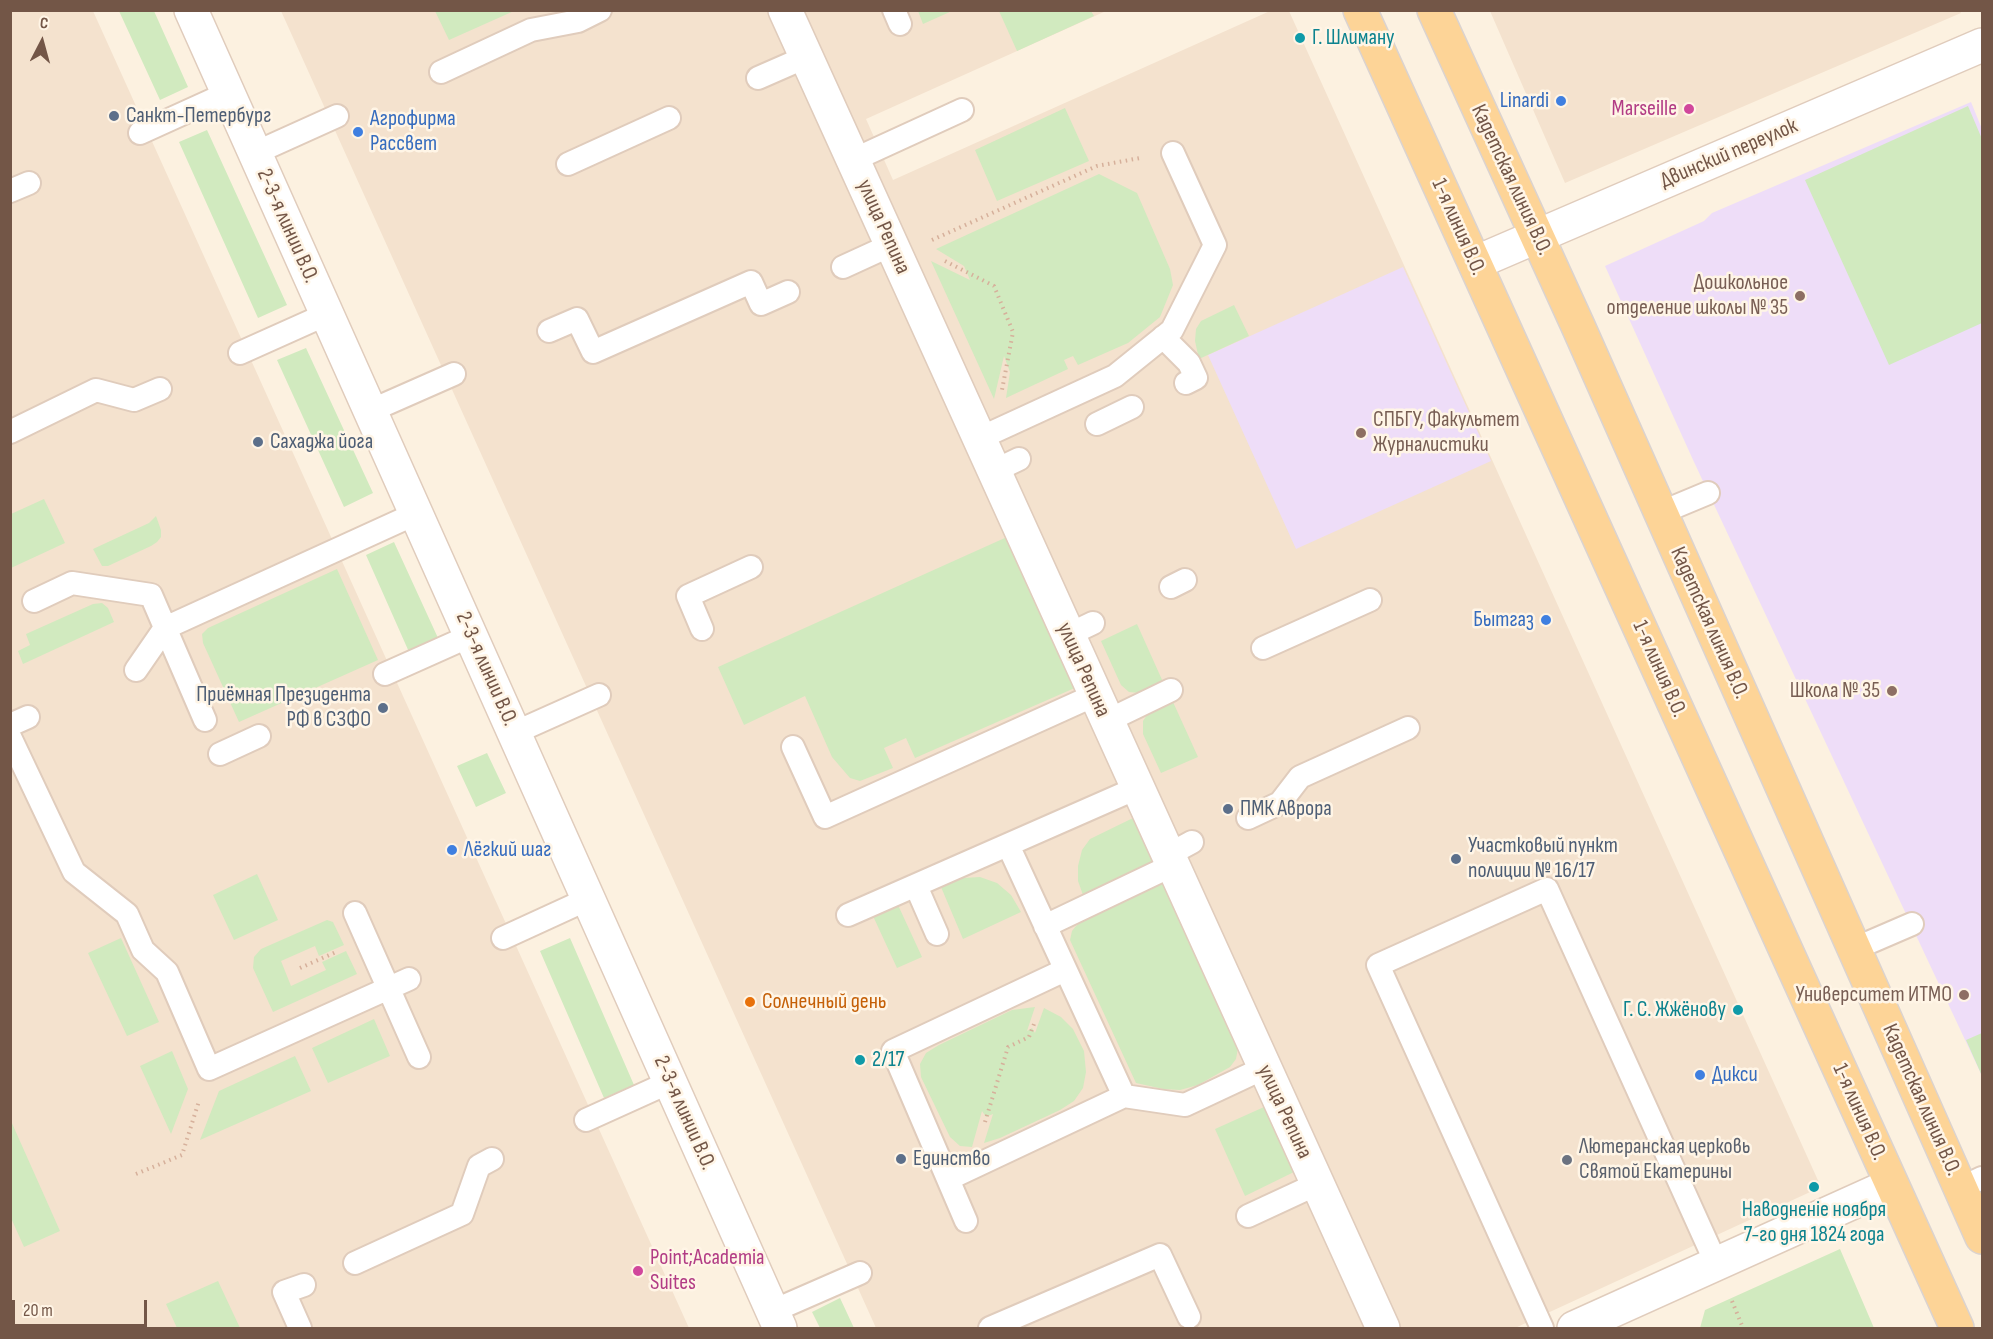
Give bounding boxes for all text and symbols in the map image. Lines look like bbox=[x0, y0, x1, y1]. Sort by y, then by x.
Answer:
north arrow bbox=[12, 12, 72, 72]
text: С bbox=[39, 14, 49, 33]
place label: Г. Шлиману bbox=[1312, 25, 1395, 51]
marker: Г. Шлиману bbox=[1293, 31, 1307, 45]
place label: Linardi bbox=[1500, 88, 1549, 114]
marker: Linardi bbox=[1554, 94, 1568, 108]
place label: Marseille bbox=[1612, 96, 1677, 122]
street label: Кадетская линия В.О. bbox=[1465, 101, 1557, 259]
marker: Marseille bbox=[1682, 102, 1696, 116]
place label: Санкт-Петербург bbox=[126, 103, 271, 129]
place label: Агрофирма Рассвет bbox=[370, 106, 456, 158]
marker: Санкт-Петербург bbox=[107, 109, 121, 123]
street label: Двинский переулок bbox=[1656, 113, 1802, 195]
marker: Агрофирма Рассвет bbox=[351, 125, 365, 139]
street label: 2-3-я линии В.О. bbox=[250, 165, 324, 287]
street label: 1-я линия В.О. bbox=[1425, 175, 1491, 279]
street label: улица Репина bbox=[850, 176, 916, 278]
place label: Дошкольное отделение школы № 35 bbox=[1607, 270, 1788, 322]
marker: Дошкольное отделение школы № 35 bbox=[1793, 289, 1807, 303]
place label: СПБГУ, Факультет Журналистики bbox=[1373, 407, 1520, 458]
marker: СПБГУ, Факультет Журналистики bbox=[1354, 426, 1368, 440]
place label: Сахаджа йога bbox=[270, 429, 373, 455]
marker: Сахаджа йога bbox=[251, 435, 265, 449]
street label: Кадетская линия В.О. bbox=[1664, 543, 1754, 703]
place label: Бытгаз bbox=[1473, 607, 1534, 633]
street label: 2-3-я линии В.О. bbox=[449, 608, 523, 730]
marker: Бытгаз bbox=[1539, 613, 1553, 627]
street label: 1-я линия В.О. bbox=[1626, 617, 1692, 721]
street label: улица Репина bbox=[1050, 619, 1116, 721]
place label: Школа № 35 bbox=[1790, 678, 1880, 704]
place label: Приёмная Президента РФ в СЗФО bbox=[196, 682, 371, 734]
marker: Школа № 35 bbox=[1885, 684, 1899, 698]
marker: Приёмная Президента РФ в СЗФО bbox=[376, 701, 390, 715]
place label: ПМК Аврора bbox=[1240, 796, 1332, 822]
marker: ПМК Аврора bbox=[1221, 802, 1235, 816]
place label: Участковый пункт полиции № 16/17 bbox=[1468, 833, 1618, 884]
place label: Лёгкий шаг bbox=[464, 837, 551, 863]
marker: Лёгкий шаг bbox=[445, 843, 459, 857]
marker: Участковый пункт полиции № 16/17 bbox=[1449, 852, 1463, 866]
place label: Университет ИТМО bbox=[1796, 982, 1952, 1008]
marker: Университет ИТМО bbox=[1957, 988, 1971, 1002]
place label: Солнечный день bbox=[762, 989, 887, 1015]
marker: Солнечный день bbox=[743, 995, 757, 1009]
place label: Г. С. Жжёнову bbox=[1623, 997, 1726, 1023]
marker: Г. С. Жжёнову bbox=[1731, 1003, 1745, 1017]
street label: Кадетская линия В.О. bbox=[1876, 1020, 1966, 1180]
place label: 2/17 bbox=[872, 1047, 904, 1073]
street label: 2-3-я линии В.О. bbox=[647, 1052, 721, 1174]
marker: 2/17 bbox=[853, 1053, 867, 1067]
street label: 1-я линия В.О. bbox=[1826, 1060, 1892, 1164]
street label: улица Репина bbox=[1251, 1061, 1317, 1163]
place label: Дикси bbox=[1712, 1062, 1758, 1088]
marker: Дикси bbox=[1693, 1068, 1707, 1082]
place label: Лютеранская церковь Святой Екатерины bbox=[1579, 1134, 1750, 1186]
place label: Единство bbox=[913, 1146, 990, 1172]
marker: Единство bbox=[894, 1152, 908, 1166]
marker: Лютеранская церковь Святой Екатерины bbox=[1560, 1153, 1574, 1167]
marker: Наводненiе ноября 7-го дня 1824 года bbox=[1807, 1180, 1821, 1194]
place label: Наводненiе ноября 7-го дня 1824 года bbox=[1742, 1197, 1886, 1248]
place label: Point;Academia Suites bbox=[650, 1245, 765, 1296]
marker: Point;Academia Suites bbox=[631, 1264, 645, 1278]
scale bar bbox=[15, 1288, 150, 1326]
text: 20 m bbox=[23, 1300, 53, 1321]

